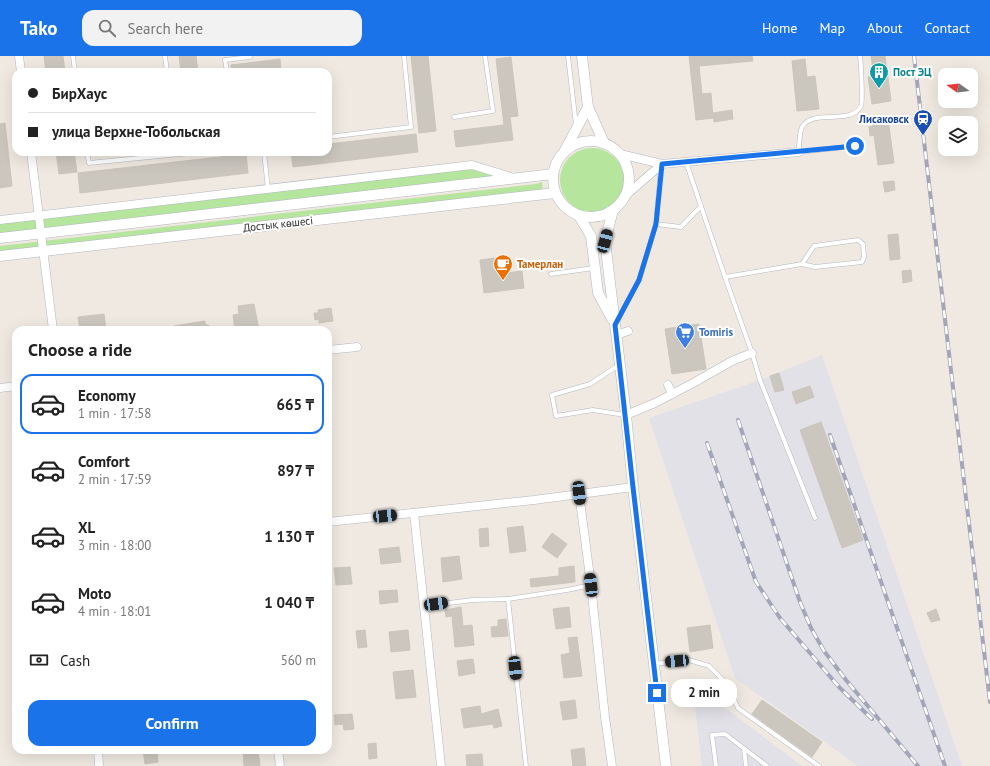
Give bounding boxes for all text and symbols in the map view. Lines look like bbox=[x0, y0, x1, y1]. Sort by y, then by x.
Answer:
search box bbox=[82, 10, 362, 46]
text: Tako bbox=[20, 16, 58, 40]
icon: search bbox=[96, 17, 118, 39]
text: Search here bbox=[128, 19, 203, 38]
text: Home bbox=[762, 19, 797, 37]
text: Map bbox=[819, 19, 845, 37]
text: About bbox=[867, 19, 903, 37]
text: Contact bbox=[925, 19, 970, 37]
building icon: Пост ЭЦ bbox=[868, 61, 890, 89]
place label: Пост ЭЦ bbox=[893, 65, 932, 79]
north arrow bbox=[938, 68, 978, 108]
map controls bbox=[938, 68, 978, 156]
text: БирХаус bbox=[52, 84, 107, 103]
station icon: Лисаковск bbox=[912, 108, 934, 136]
place label: Лисаковск bbox=[858, 112, 910, 126]
button: layers bbox=[938, 116, 978, 156]
text: улица Верхне-Тобольская bbox=[52, 122, 220, 141]
route start bbox=[846, 137, 864, 155]
street label: Достық көшесі bbox=[242, 213, 314, 235]
car bbox=[596, 228, 614, 254]
cafe icon: Тамерлан bbox=[492, 253, 514, 281]
place label: Тамерлан bbox=[517, 257, 563, 271]
supermarket icon: Tomiris bbox=[674, 321, 696, 349]
place label: Tomiris bbox=[699, 325, 733, 339]
text: Choose a ride bbox=[28, 338, 132, 361]
icon: car bbox=[30, 386, 66, 422]
text: Economy bbox=[78, 386, 136, 405]
text: 665 ₸ bbox=[276, 395, 314, 414]
text: 1 min · 17:58 bbox=[78, 405, 151, 422]
icon: car bbox=[30, 452, 66, 488]
text: Comfort bbox=[78, 452, 130, 471]
text: 897 ₸ bbox=[277, 461, 314, 480]
text: 2 min · 17:59 bbox=[78, 471, 151, 488]
car bbox=[572, 480, 586, 506]
car bbox=[372, 509, 398, 523]
icon: car bbox=[30, 518, 66, 554]
text: XL bbox=[78, 518, 95, 537]
text: 1 130 ₸ bbox=[264, 527, 314, 546]
text: 3 min · 18:00 bbox=[78, 537, 151, 554]
car bbox=[584, 572, 598, 598]
icon: car bbox=[30, 584, 66, 620]
text: Moto bbox=[78, 584, 111, 603]
text: 1 040 ₸ bbox=[264, 593, 314, 612]
car bbox=[423, 596, 449, 612]
text: 4 min · 18:01 bbox=[78, 603, 151, 620]
icon: cash bbox=[28, 649, 50, 671]
text: Cash bbox=[60, 651, 90, 670]
text: 560 m bbox=[281, 652, 316, 669]
car bbox=[665, 654, 689, 668]
car bbox=[508, 655, 522, 681]
callout: 2 min bbox=[671, 679, 737, 707]
route end bbox=[648, 684, 666, 702]
text: 2 min bbox=[688, 684, 720, 701]
button: Confirm bbox=[28, 700, 316, 746]

